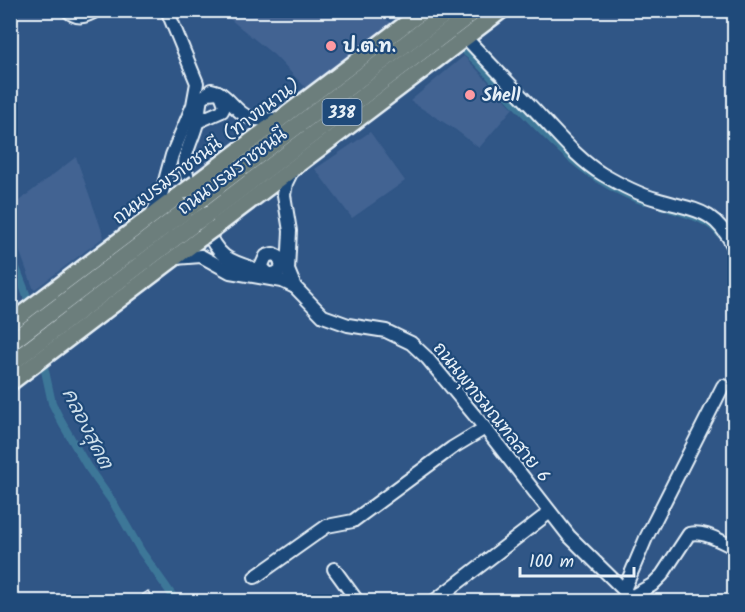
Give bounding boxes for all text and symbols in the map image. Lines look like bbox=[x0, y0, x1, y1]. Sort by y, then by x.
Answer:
place label: ป.ต.ท. bbox=[343, 33, 396, 62]
marker: ป.ต.ท. bbox=[324, 39, 338, 53]
street label: ถนนบรมราชชนนี (ทางขนาน) bbox=[108, 74, 304, 228]
place label: Shell bbox=[482, 82, 521, 111]
marker: Shell bbox=[463, 88, 477, 102]
road number: 338 bbox=[322, 99, 362, 125]
street label: ถนนบรมราชชนนี bbox=[173, 123, 291, 219]
street label: ถนนพุทธมณฑลสาย 6 bbox=[425, 336, 557, 490]
water label: คลองสุคต bbox=[52, 383, 121, 476]
scale bar bbox=[520, 540, 634, 578]
text: 100 m bbox=[529, 548, 574, 577]

